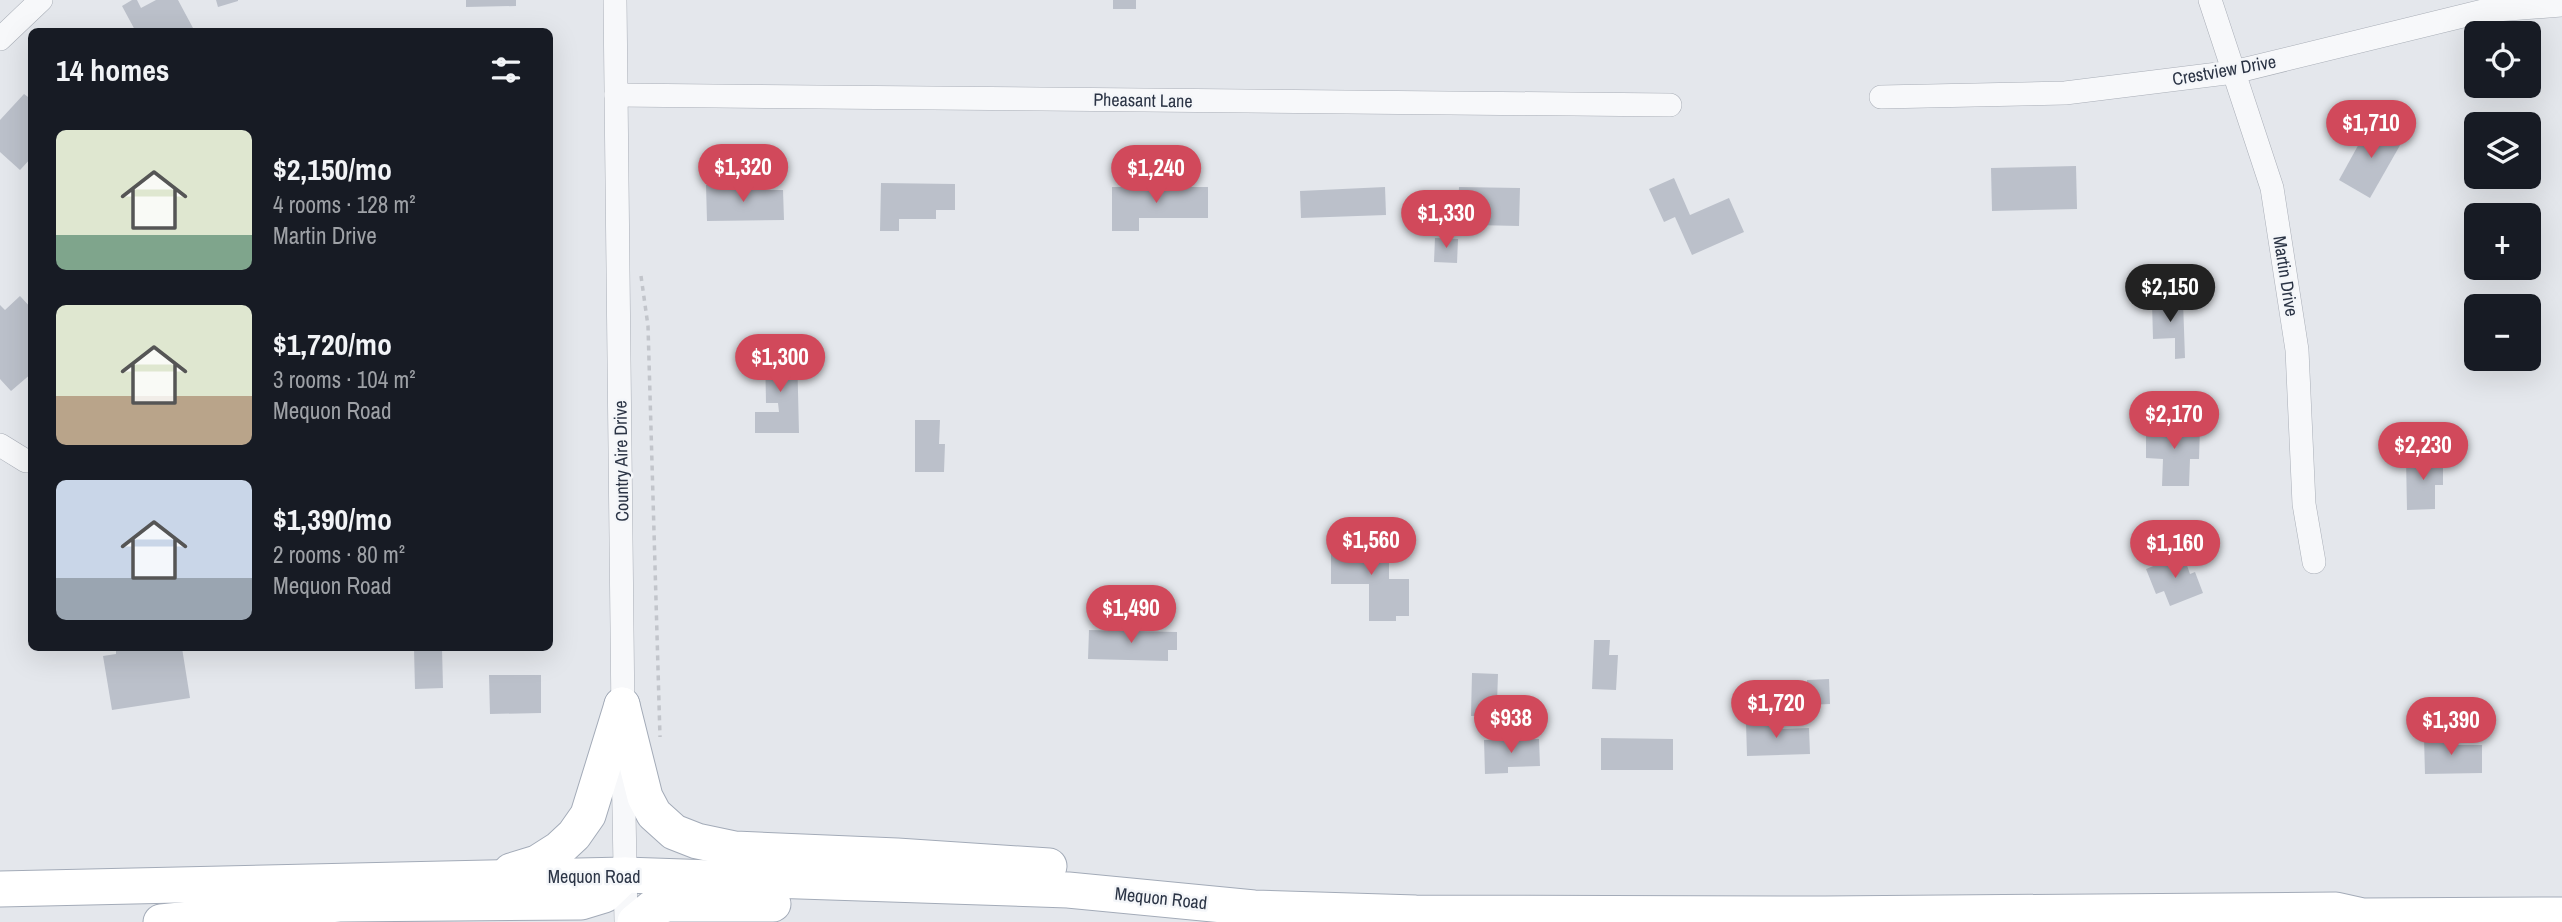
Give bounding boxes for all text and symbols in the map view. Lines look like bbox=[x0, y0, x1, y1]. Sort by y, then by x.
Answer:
map controls bbox=[2464, 21, 2541, 371]
button: locate bbox=[2464, 21, 2541, 98]
street label: Crestview Drive bbox=[2170, 49, 2278, 91]
text: 14 homes bbox=[56, 50, 170, 90]
icon: filters bbox=[487, 51, 525, 89]
street label: Pheasant Lane bbox=[1093, 87, 1193, 113]
pin: $1,710 bbox=[2314, 100, 2428, 160]
text: $1,710 bbox=[2342, 107, 2400, 138]
button: layers bbox=[2464, 112, 2541, 189]
pin: $1,320 bbox=[686, 144, 800, 204]
pin: $1,240 bbox=[1099, 146, 1213, 205]
text: $2,150/mo bbox=[273, 149, 392, 189]
text: $1,320 bbox=[714, 151, 772, 182]
text: $1,240 bbox=[1127, 152, 1185, 183]
icon: home bbox=[112, 158, 196, 242]
text: 4 rooms · 128 m² bbox=[273, 189, 416, 220]
pin: $1,330 bbox=[1389, 190, 1503, 250]
text: $1,330 bbox=[1417, 197, 1475, 228]
button: + bbox=[2464, 203, 2541, 280]
text: Martin Drive bbox=[273, 220, 377, 251]
street label: Martin Drive bbox=[2267, 234, 2305, 318]
pin: $2,150 bbox=[2113, 264, 2227, 324]
text: $2,150 bbox=[2141, 271, 2199, 302]
button: − bbox=[2464, 294, 2541, 371]
text: $1,720/mo bbox=[273, 324, 392, 364]
icon: home bbox=[112, 333, 196, 417]
pin: $1,300 bbox=[723, 334, 837, 394]
text: $1,300 bbox=[751, 341, 809, 372]
text: 3 rooms · 104 m² bbox=[273, 364, 416, 395]
pin: $2,170 bbox=[2117, 392, 2231, 451]
text: Mequon Road bbox=[273, 395, 391, 426]
text: $2,170 bbox=[2145, 398, 2203, 429]
street label: Country Aire Drive bbox=[607, 400, 635, 522]
pin: $2,230 bbox=[2366, 422, 2480, 482]
text: $2,230 bbox=[2394, 429, 2452, 460]
text: $1,390/mo bbox=[273, 499, 392, 539]
icon: home bbox=[112, 508, 196, 592]
pin: $1,560 bbox=[1314, 518, 1428, 577]
pin: $1,160 bbox=[2118, 520, 2232, 580]
text: $1,560 bbox=[1342, 524, 1400, 555]
text: $1,160 bbox=[2146, 527, 2204, 558]
text: 2 rooms · 80 m² bbox=[273, 539, 405, 570]
text: Mequon Road bbox=[273, 570, 391, 601]
pin: $1,490 bbox=[1074, 586, 1188, 645]
text: $1,490 bbox=[1102, 592, 1160, 623]
pin: $1,720 bbox=[1719, 680, 1833, 740]
text: $1,720 bbox=[1747, 687, 1805, 718]
pin: $938 bbox=[1470, 696, 1552, 755]
pin: $1,390 bbox=[2394, 698, 2508, 757]
text: $938 bbox=[1490, 702, 1532, 733]
text: $1,390 bbox=[2422, 704, 2480, 735]
street label: Mequon Road bbox=[548, 864, 640, 889]
street label: Mequon Road bbox=[1114, 881, 1208, 915]

